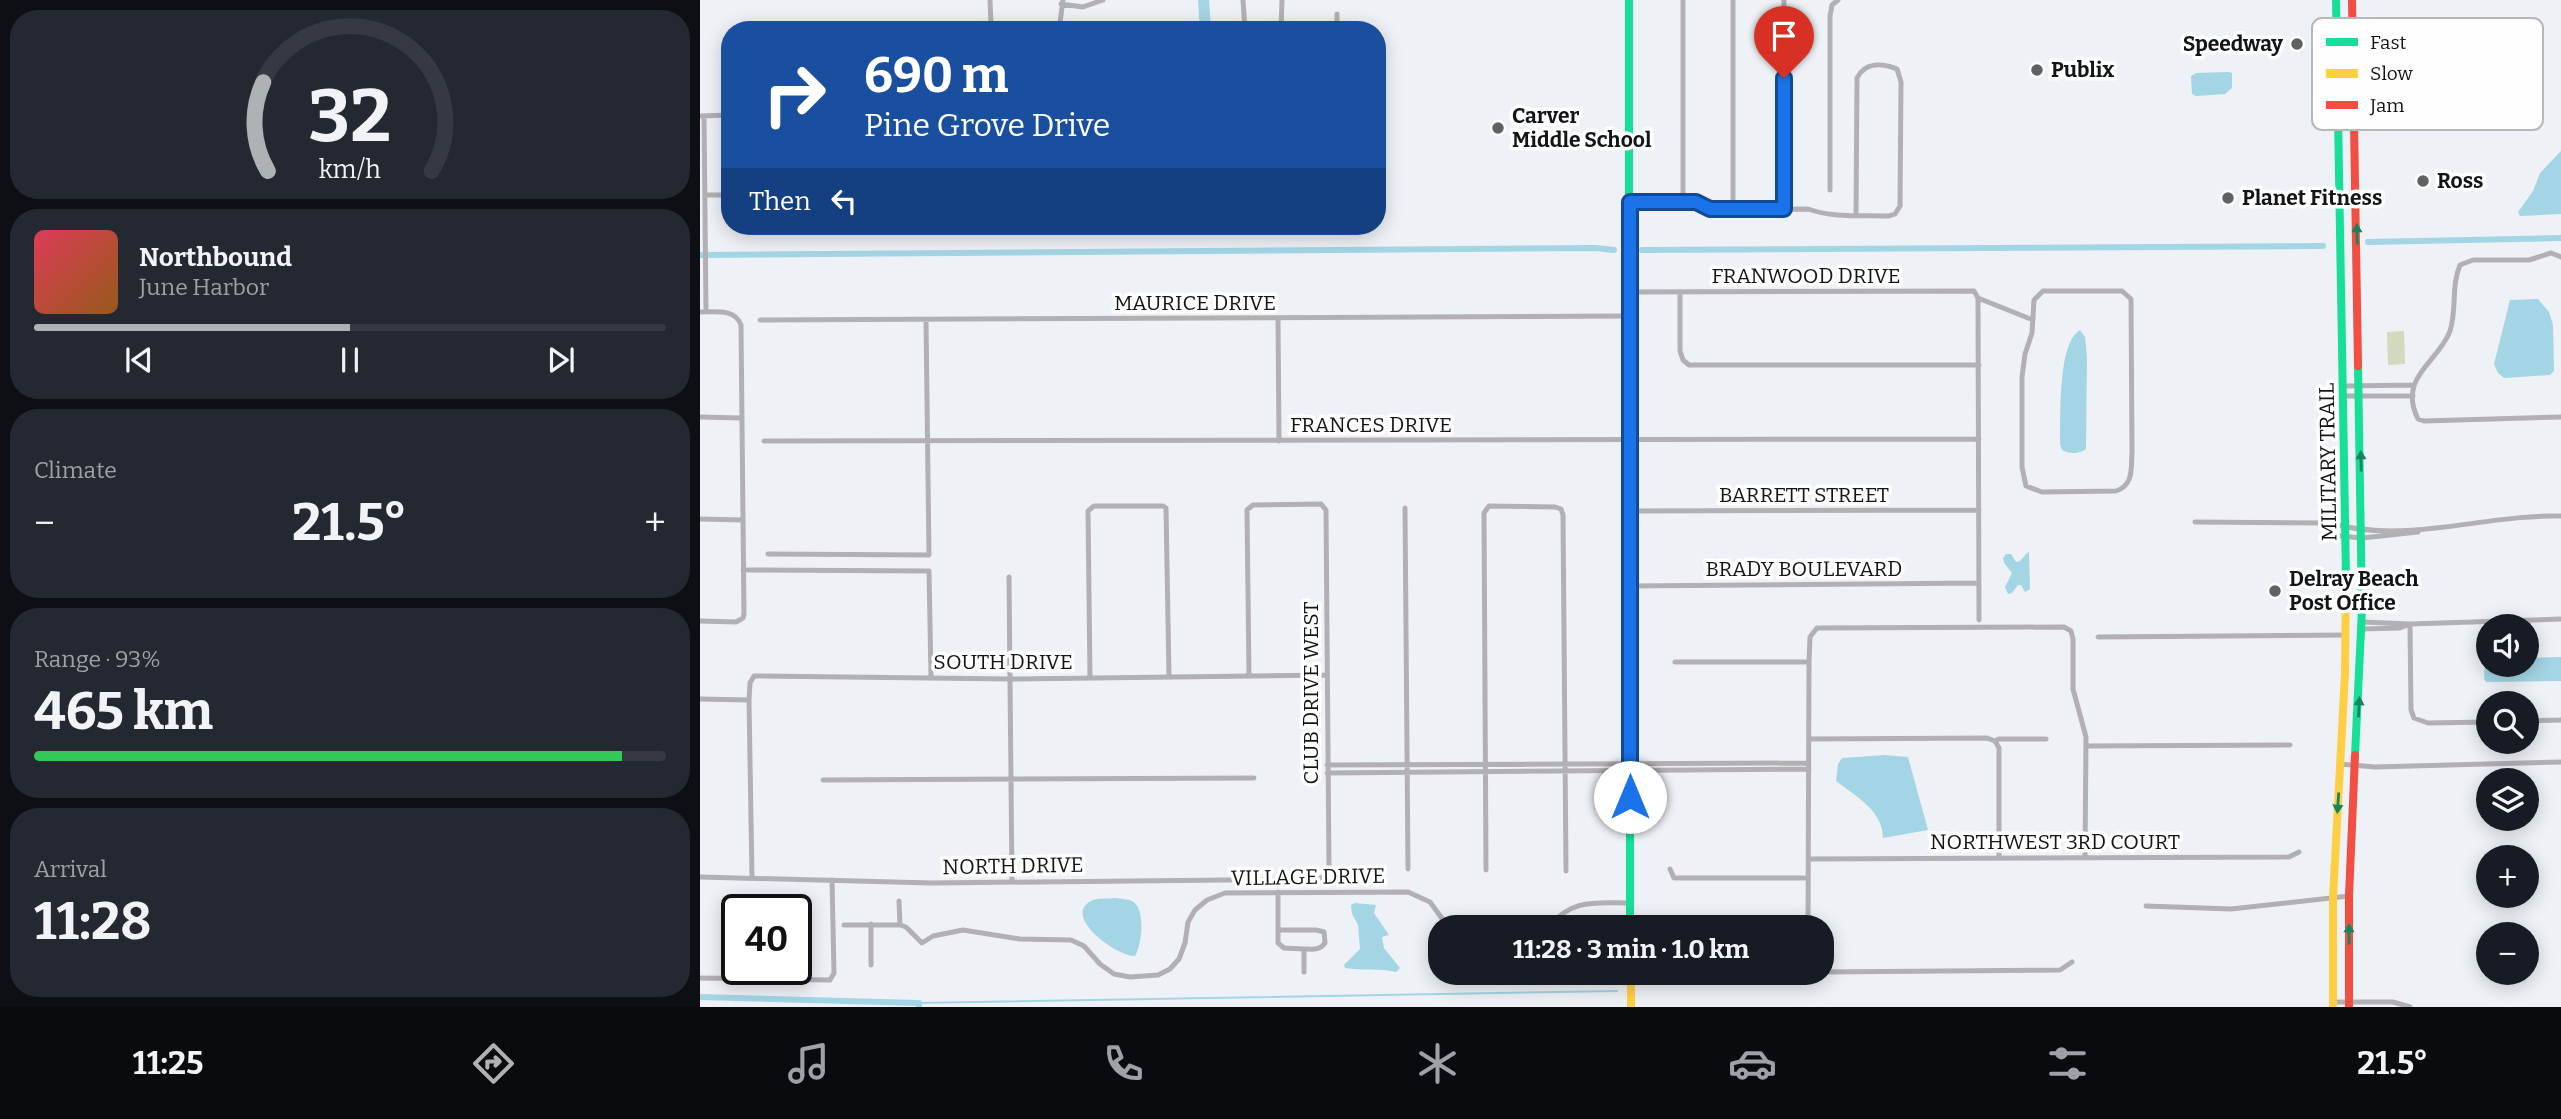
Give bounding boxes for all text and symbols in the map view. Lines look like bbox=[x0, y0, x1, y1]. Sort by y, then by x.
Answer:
pin bbox=[1754, 6, 1814, 78]
icon: arrive bbox=[1765, 17, 1803, 55]
legend bbox=[2312, 18, 2543, 130]
place label: Speedway bbox=[2183, 31, 2283, 57]
text: Fast bbox=[2370, 31, 2407, 54]
marker: Speedway bbox=[2289, 36, 2305, 52]
text: 690 m bbox=[864, 46, 1009, 105]
icon: right bbox=[749, 49, 840, 140]
place label: Publix bbox=[2051, 57, 2114, 83]
marker: Publix bbox=[2029, 62, 2045, 78]
text: Slow bbox=[2370, 62, 2413, 85]
text: 32 bbox=[309, 73, 391, 160]
text: Jam bbox=[2369, 94, 2404, 117]
place label: Carver Middle School bbox=[1512, 103, 1652, 153]
text: Pine Grove Drive bbox=[864, 106, 1110, 144]
marker: Carver Middle School bbox=[1490, 120, 1506, 136]
text: km/h bbox=[319, 155, 381, 185]
place label: Ross bbox=[2437, 168, 2483, 194]
marker: Ross bbox=[2415, 173, 2431, 189]
icon: left bbox=[825, 182, 863, 220]
place label: Planet Fitness bbox=[2242, 185, 2382, 211]
text: Then bbox=[749, 186, 811, 217]
marker: Planet Fitness bbox=[2220, 190, 2236, 206]
one-way arrow bbox=[2351, 222, 2363, 244]
text: Northbound bbox=[139, 242, 292, 273]
street label: FRANWOOD DRIVE bbox=[1711, 263, 1901, 289]
text: June Harbor bbox=[139, 273, 269, 301]
street label: MAURICE DRIVE bbox=[1114, 290, 1276, 316]
icon: previous bbox=[120, 341, 158, 379]
icon: pause bbox=[331, 341, 369, 379]
icon: next bbox=[542, 341, 580, 379]
street label: MILITARY TRAIL bbox=[2314, 382, 2342, 541]
street label: FRANCES DRIVE bbox=[1290, 412, 1452, 438]
one-way arrow bbox=[2355, 450, 2367, 472]
text: Climate bbox=[34, 456, 117, 484]
street label: BARRETT STREET bbox=[1719, 482, 1889, 508]
text: 21.5° bbox=[292, 491, 407, 554]
text: − bbox=[34, 500, 55, 546]
text: + bbox=[644, 500, 666, 546]
street label: BRADY BOULEVARD bbox=[1706, 556, 1902, 582]
place label: Delray Beach Post Office bbox=[2289, 566, 2419, 616]
marker: Delray Beach Post Office bbox=[2267, 583, 2283, 599]
street label: CLUB DRIVE WEST bbox=[1298, 602, 1324, 784]
map controls bbox=[2476, 614, 2539, 985]
button: sound bbox=[2476, 614, 2539, 677]
text: Range · 93% bbox=[34, 645, 161, 673]
street label: SOUTH DRIVE bbox=[933, 649, 1073, 675]
text: 465 km bbox=[34, 680, 213, 743]
button: search bbox=[2476, 691, 2539, 754]
one-way arrow bbox=[2354, 696, 2365, 718]
position arrow bbox=[1593, 760, 1667, 834]
button: layers bbox=[2476, 768, 2539, 831]
one-way arrow bbox=[2332, 792, 2343, 814]
street label: NORTHWEST 3RD COURT bbox=[1930, 829, 2180, 855]
button: + bbox=[2476, 845, 2539, 908]
street label: NORTH DRIVE bbox=[942, 852, 1084, 880]
text: Arrival bbox=[34, 855, 107, 883]
street label: VILLAGE DRIVE bbox=[1231, 863, 1385, 891]
text: 11:28 bbox=[34, 890, 152, 953]
speed limit sign: 40 bbox=[721, 894, 812, 985]
button: − bbox=[2476, 922, 2539, 985]
one-way arrow bbox=[2343, 923, 2354, 945]
text: 11:28 · 3 min · 1.0 km bbox=[1513, 934, 1749, 965]
icon: directions bbox=[469, 1039, 518, 1088]
icon: music bbox=[784, 1039, 833, 1088]
icon: phone bbox=[1099, 1039, 1148, 1088]
icon: climate bbox=[1413, 1039, 1462, 1088]
icon: car bbox=[1728, 1039, 1777, 1088]
icon: filters bbox=[2043, 1039, 2092, 1088]
text: 11:25 bbox=[133, 1044, 203, 1082]
text: 21.5° bbox=[2357, 1044, 2428, 1082]

